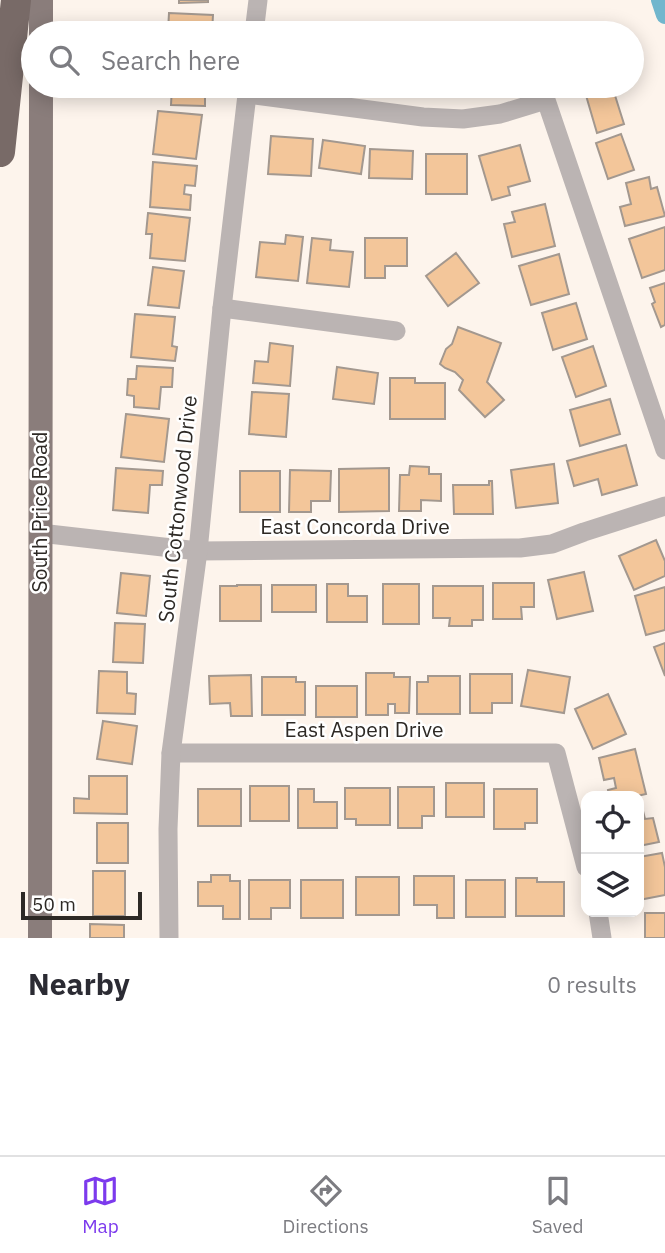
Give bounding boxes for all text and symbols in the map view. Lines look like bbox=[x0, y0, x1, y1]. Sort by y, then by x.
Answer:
search box bbox=[21, 21, 644, 98]
icon: search bbox=[45, 41, 83, 79]
text: Search here bbox=[101, 43, 240, 77]
street label: South Cottonwood Drive bbox=[151, 394, 203, 624]
street label: South Price Road bbox=[25, 432, 53, 592]
street label: East Concorda Drive bbox=[260, 512, 450, 540]
street label: East Aspen Drive bbox=[285, 715, 443, 743]
map controls bbox=[581, 791, 644, 917]
button: locate bbox=[581, 791, 644, 854]
button: layers bbox=[581, 854, 644, 917]
scale bar bbox=[21, 889, 142, 921]
text: 50 m bbox=[32, 892, 76, 916]
text: Nearby bbox=[28, 964, 130, 1003]
text: 0 results bbox=[547, 969, 637, 999]
tab: Map bbox=[81, 1172, 119, 1238]
tab: Directions bbox=[282, 1172, 369, 1238]
tab: Saved bbox=[532, 1172, 584, 1238]

